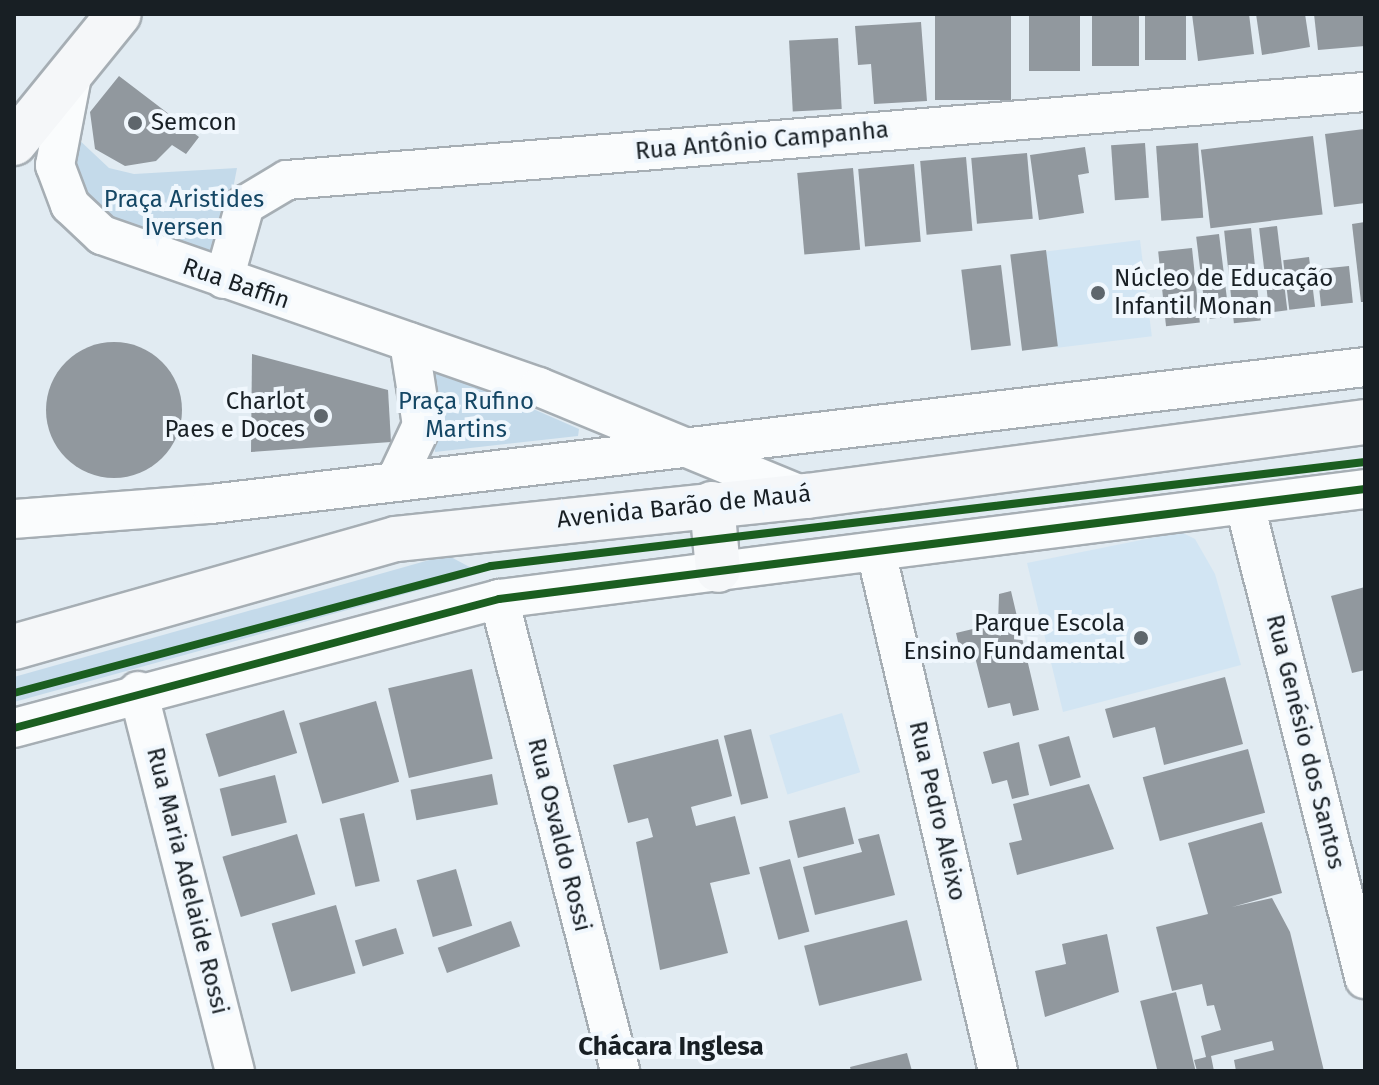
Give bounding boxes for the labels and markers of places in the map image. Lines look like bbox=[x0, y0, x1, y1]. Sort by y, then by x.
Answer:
place label: Semcon bbox=[151, 109, 237, 137]
marker: Semcon bbox=[126, 114, 144, 132]
place label: Núcleo de Educação Infantil Monan bbox=[1114, 265, 1333, 321]
marker: Núcleo de Educação Infantil Monan bbox=[1089, 284, 1107, 302]
place label: Charlot Paes e Doces bbox=[164, 388, 305, 444]
marker: Charlot Paes e Doces bbox=[312, 407, 330, 425]
place label: Parque Escola Ensino Fundamental bbox=[904, 610, 1125, 666]
marker: Parque Escola Ensino Fundamental bbox=[1132, 629, 1150, 647]

